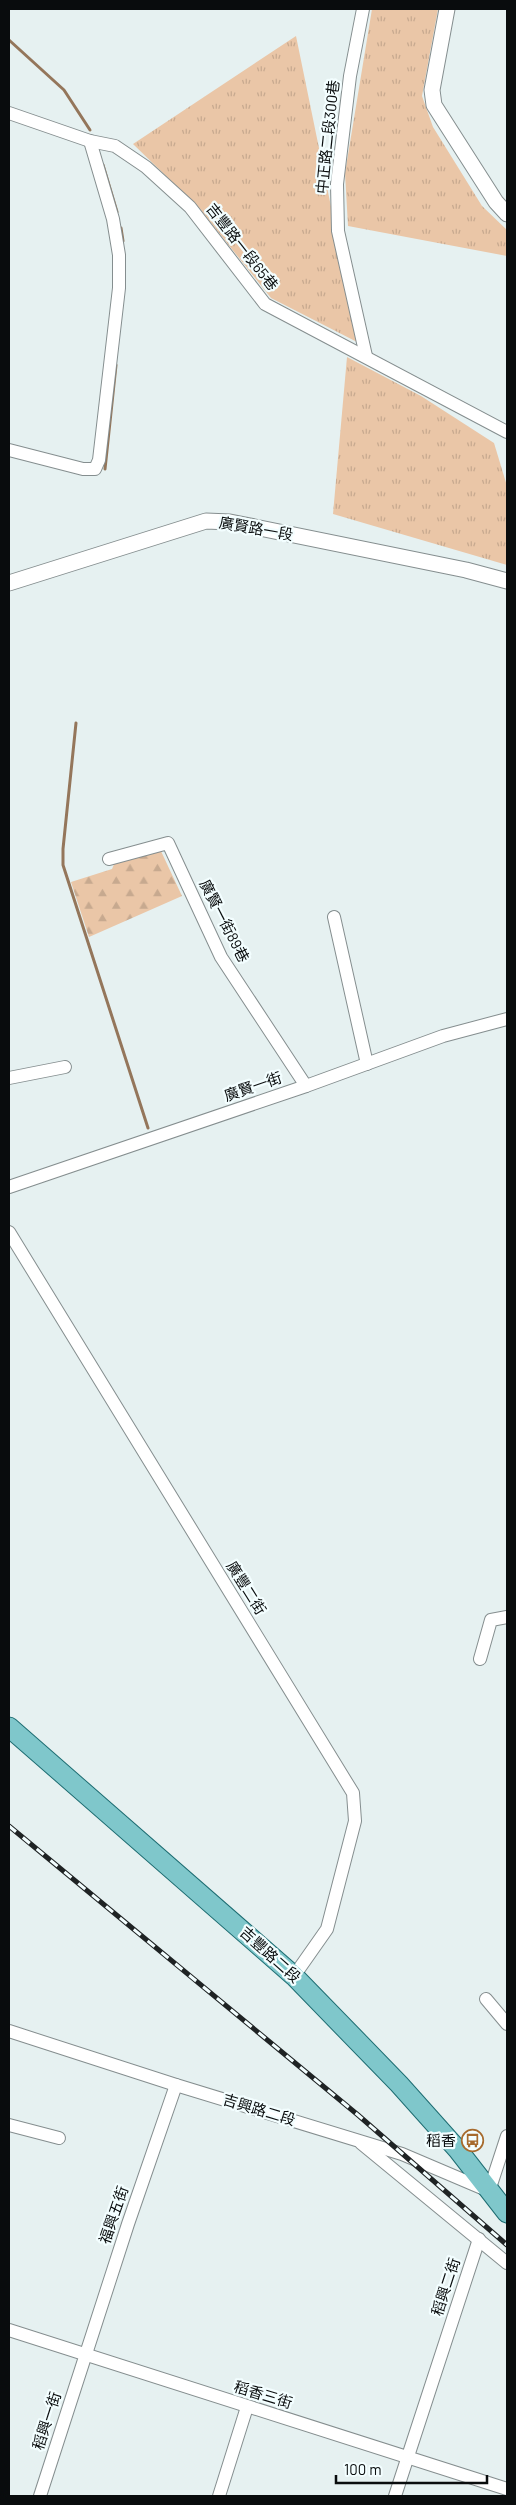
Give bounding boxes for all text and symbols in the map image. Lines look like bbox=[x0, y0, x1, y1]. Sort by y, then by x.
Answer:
street label: 中正路二段300巷 bbox=[312, 79, 342, 195]
street label: 吉豐路一段65巷 bbox=[203, 199, 282, 293]
street label: 廣賢路一段 bbox=[218, 513, 295, 543]
street label: 廣賢一街89巷 bbox=[196, 876, 253, 965]
street label: 廣賢一街 bbox=[221, 1068, 284, 1104]
street label: 廣豐二街 bbox=[223, 1557, 270, 1618]
street label: 吉豐路二段 bbox=[237, 1922, 305, 1986]
street label: 吉興路二段 bbox=[221, 2089, 298, 2129]
bus stop icon: 稻香 bbox=[460, 2129, 484, 2153]
place label: 稻香 bbox=[426, 2131, 456, 2149]
street label: 福興五街 bbox=[95, 2183, 131, 2246]
street label: 稻興二街 bbox=[427, 2255, 463, 2318]
street label: 稻香三街 bbox=[232, 2377, 295, 2411]
street label: 稻興一街 bbox=[28, 2389, 64, 2452]
scale bar bbox=[336, 2452, 487, 2484]
text: 100 m bbox=[344, 2460, 382, 2478]

